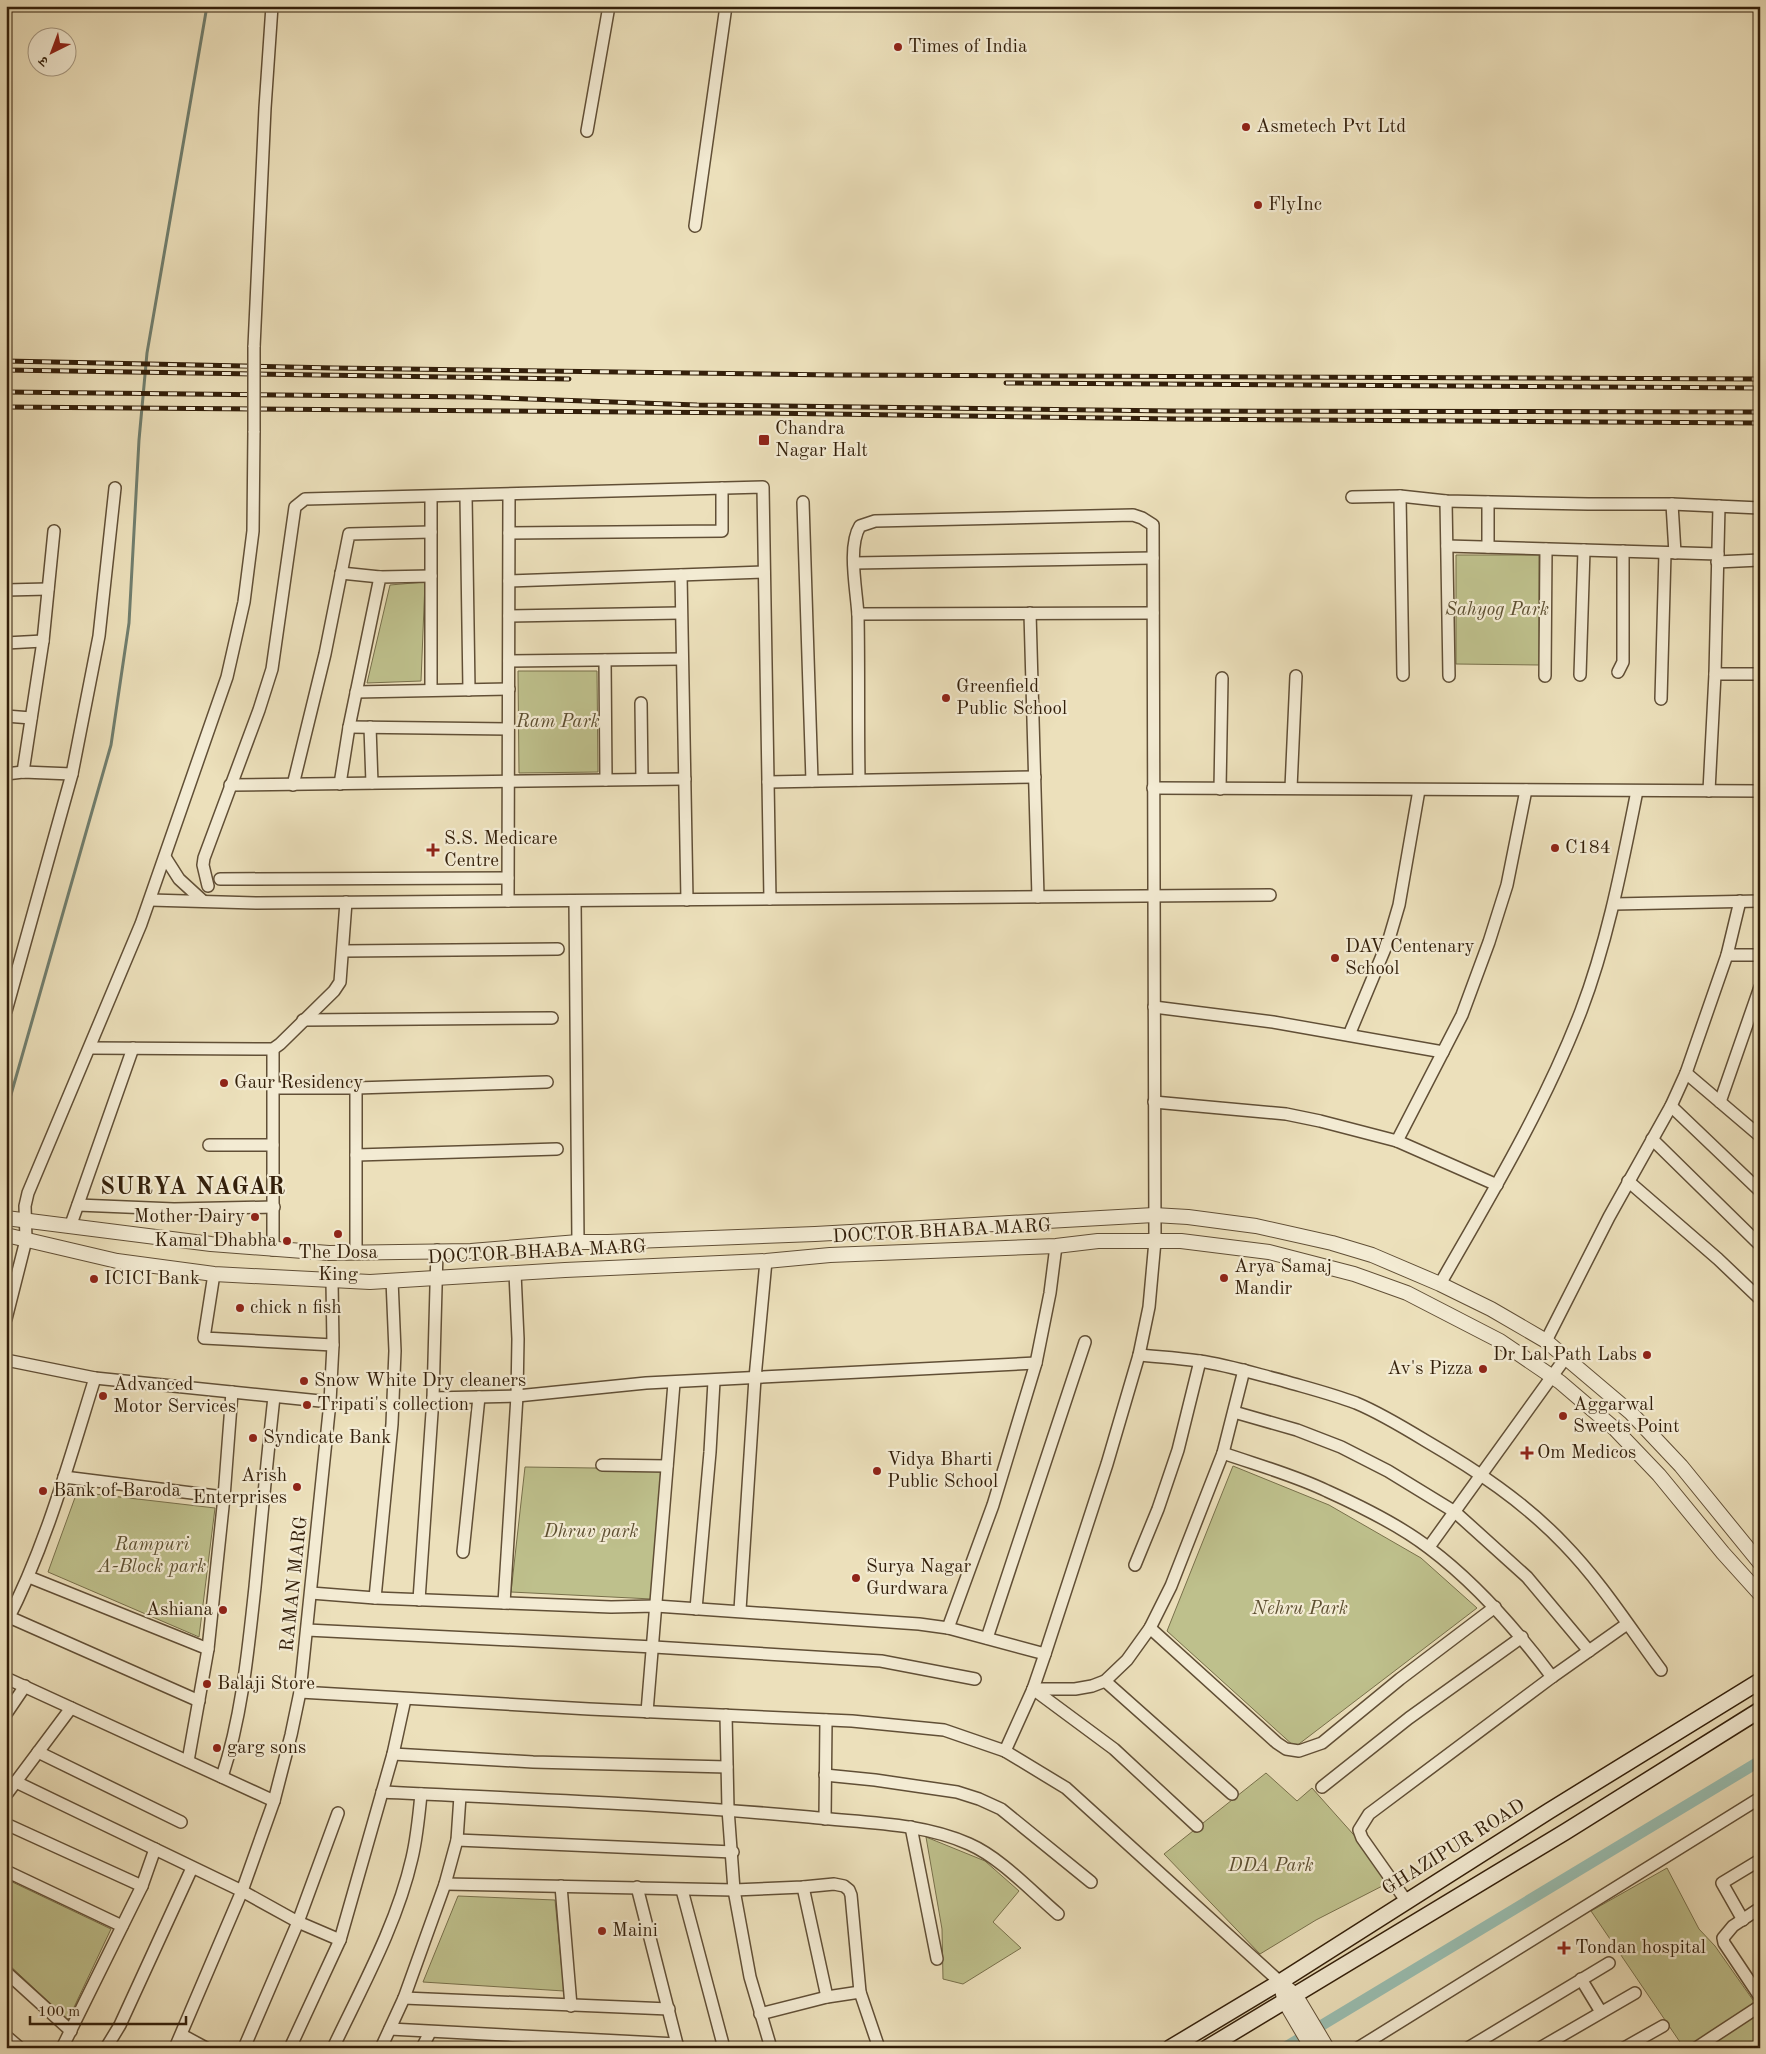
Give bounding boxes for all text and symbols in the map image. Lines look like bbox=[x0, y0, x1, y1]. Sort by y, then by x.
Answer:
north arrow bbox=[28, 28, 78, 78]
place label: Times of India bbox=[908, 38, 1028, 57]
marker: Times of India bbox=[892, 41, 904, 53]
text: उ bbox=[36, 53, 52, 69]
place label: Asmetech Pvt Ltd bbox=[1256, 118, 1406, 137]
marker: Asmetech Pvt Ltd bbox=[1240, 121, 1252, 133]
place label: FlyInc bbox=[1268, 196, 1322, 215]
marker: FlyInc bbox=[1252, 199, 1264, 211]
place label: Chandra Nagar Halt bbox=[775, 420, 868, 461]
marker: Chandra Nagar Halt bbox=[757, 433, 771, 447]
park label: Sahyog Park bbox=[1445, 601, 1549, 620]
place label: Greenfield Public School bbox=[956, 678, 1067, 719]
marker: Greenfield Public School bbox=[940, 692, 952, 704]
park label: Ram Park bbox=[515, 713, 600, 732]
place label: S.S. Medicare Centre bbox=[444, 830, 557, 871]
place label: C184 bbox=[1565, 839, 1611, 858]
marker: C184 bbox=[1549, 842, 1561, 854]
marker: S.S. Medicare Centre bbox=[426, 843, 440, 857]
place label: DAV Centenary School bbox=[1345, 938, 1475, 979]
marker: DAV Centenary School bbox=[1329, 952, 1341, 964]
place label: Gaur Residency bbox=[234, 1074, 363, 1093]
marker: Gaur Residency bbox=[218, 1077, 230, 1089]
district label: SURYA NAGAR bbox=[100, 1176, 286, 1200]
place label: Mother Dairy bbox=[134, 1208, 245, 1227]
marker: Mother Dairy bbox=[249, 1211, 261, 1223]
street label: DOCTOR BHABA MARG bbox=[832, 1217, 1052, 1247]
marker: The Dosa King bbox=[332, 1228, 344, 1240]
place label: Kamal Dhabha bbox=[154, 1232, 278, 1251]
marker: Kamal Dhabha bbox=[281, 1235, 293, 1247]
street label: DOCTOR BHABA MARG bbox=[427, 1238, 647, 1268]
place label: The Dosa King bbox=[298, 1244, 379, 1285]
place label: Arya Samaj Mandir bbox=[1234, 1258, 1332, 1299]
place label: ICICI Bank bbox=[104, 1270, 200, 1289]
marker: Arya Samaj Mandir bbox=[1218, 1272, 1230, 1284]
marker: ICICI Bank bbox=[88, 1273, 100, 1285]
place label: chick n fish bbox=[250, 1299, 341, 1318]
marker: chick n fish bbox=[234, 1302, 246, 1314]
place label: Dr Lal Path Labs bbox=[1493, 1346, 1637, 1365]
marker: Dr Lal Path Labs bbox=[1641, 1349, 1653, 1361]
place label: Av's Pizza bbox=[1387, 1360, 1474, 1379]
marker: Av's Pizza bbox=[1477, 1363, 1489, 1375]
place label: Snow White Dry cleaners bbox=[314, 1372, 526, 1391]
marker: Snow White Dry cleaners bbox=[298, 1375, 310, 1387]
place label: Advanced Motor Services bbox=[113, 1376, 236, 1417]
marker: Advanced Motor Services bbox=[97, 1390, 109, 1402]
place label: Tripati's collection bbox=[317, 1396, 469, 1415]
place label: Aggarwal Sweets Point bbox=[1573, 1396, 1680, 1437]
marker: Tripati's collection bbox=[301, 1399, 313, 1411]
marker: Aggarwal Sweets Point bbox=[1557, 1410, 1569, 1422]
place label: Syndicate Bank bbox=[263, 1429, 391, 1448]
marker: Syndicate Bank bbox=[247, 1432, 259, 1444]
place label: Om Medicos bbox=[1537, 1444, 1636, 1463]
marker: Om Medicos bbox=[1521, 1447, 1533, 1459]
place label: Vidya Bharti Public School bbox=[887, 1451, 998, 1492]
marker: Vidya Bharti Public School bbox=[871, 1465, 883, 1477]
place label: Arish Enterprises bbox=[192, 1467, 287, 1508]
marker: Arish Enterprises bbox=[291, 1481, 303, 1493]
place label: Bank of Baroda bbox=[53, 1482, 182, 1501]
marker: Bank of Baroda bbox=[37, 1485, 49, 1497]
street label: RAMAN MARG bbox=[278, 1515, 312, 1653]
park label: Dhruv park bbox=[542, 1523, 639, 1542]
park label: Rampuri A-Block park bbox=[97, 1536, 206, 1577]
place label: Surya Nagar Gurdwara bbox=[866, 1558, 972, 1599]
marker: Surya Nagar Gurdwara bbox=[850, 1572, 862, 1584]
park label: Nehru Park bbox=[1251, 1600, 1348, 1619]
place label: Ashiana bbox=[146, 1601, 214, 1620]
marker: Ashiana bbox=[217, 1604, 229, 1616]
place label: Balaji Store bbox=[217, 1675, 315, 1694]
marker: Balaji Store bbox=[201, 1678, 213, 1690]
place label: garg sons bbox=[227, 1739, 306, 1758]
marker: garg sons bbox=[211, 1742, 223, 1754]
street label: GHAZIPUR ROAD bbox=[1379, 1796, 1529, 1900]
park label: DDA Park bbox=[1227, 1857, 1314, 1876]
place label: Maini bbox=[612, 1922, 658, 1941]
marker: Maini bbox=[596, 1925, 608, 1937]
place label: Tondan hospital bbox=[1575, 1939, 1706, 1958]
marker: Tondan hospital bbox=[1557, 1941, 1571, 1955]
scale bar bbox=[30, 1994, 186, 2026]
text: 100 m bbox=[38, 2005, 80, 2020]

